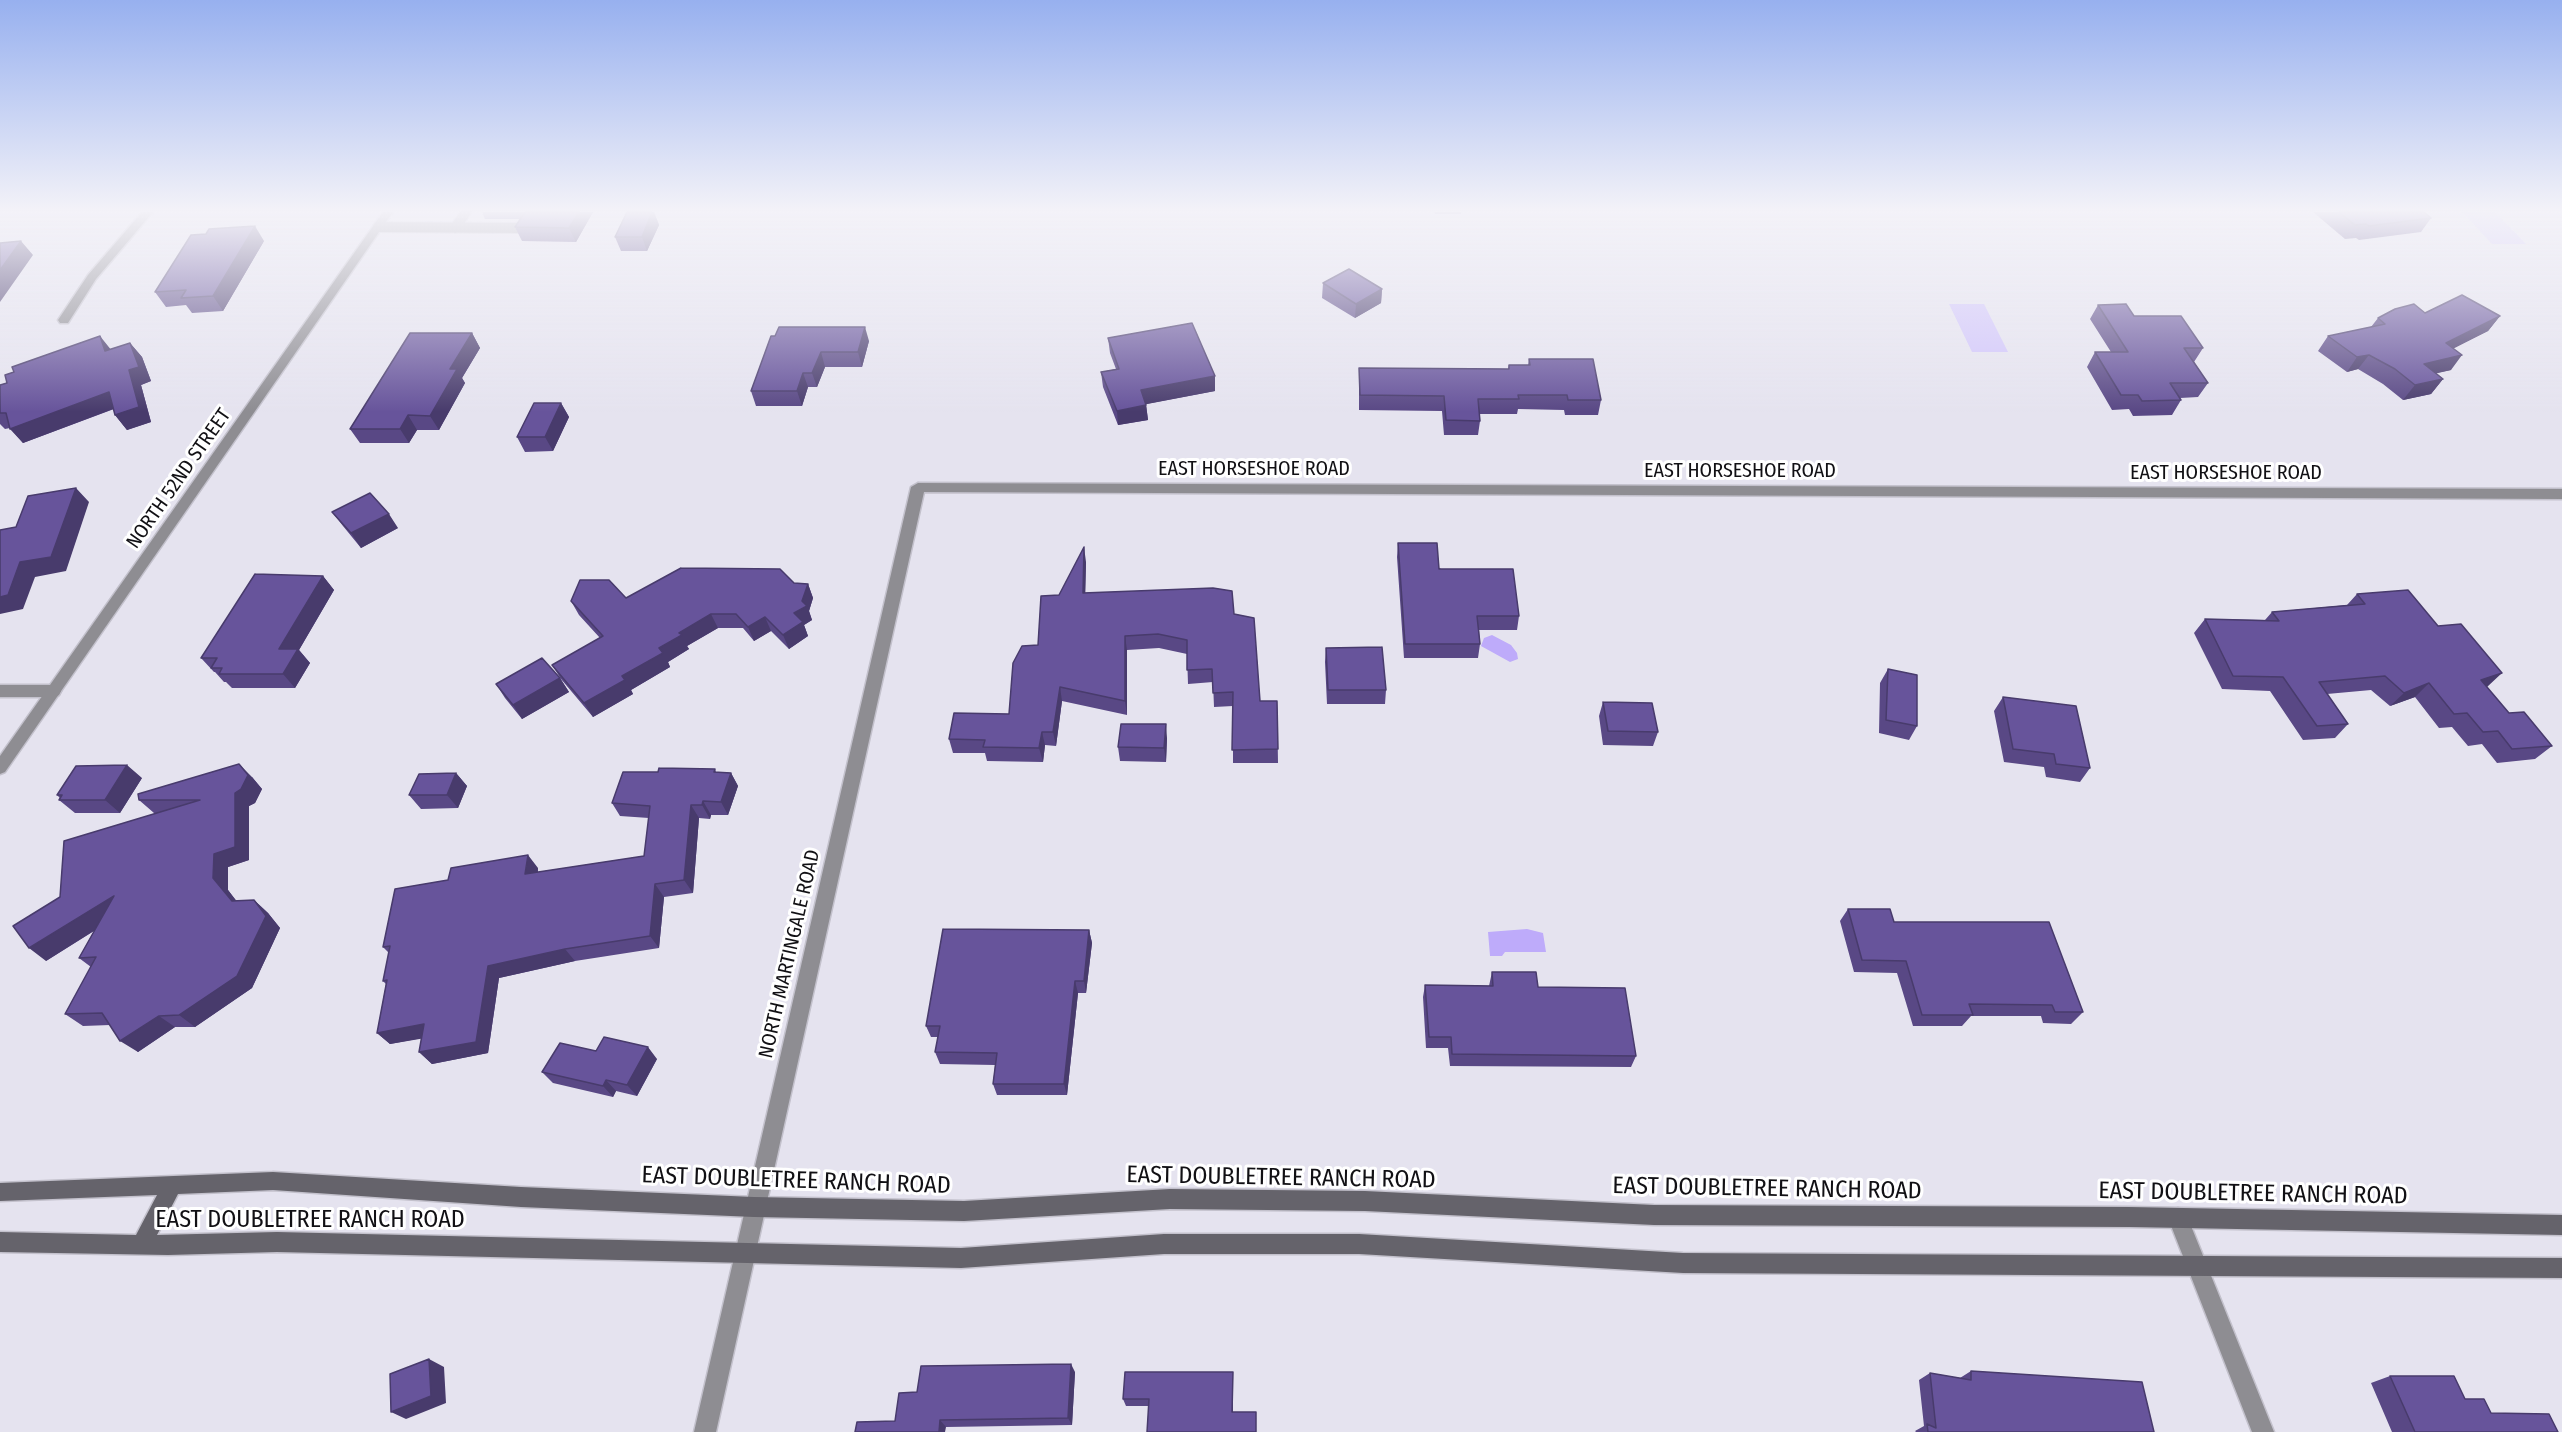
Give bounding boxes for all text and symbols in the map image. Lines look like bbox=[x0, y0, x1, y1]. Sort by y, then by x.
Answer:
street label: NORTH 52ND STREET bbox=[122, 404, 236, 554]
street label: EAST HORSESHOE ROAD bbox=[1158, 457, 1350, 481]
street label: EAST HORSESHOE ROAD bbox=[1644, 459, 1836, 483]
street label: EAST HORSESHOE ROAD bbox=[2130, 461, 2322, 485]
street label: NORTH MARTINGALE ROAD bbox=[754, 847, 826, 1061]
street label: EAST DOUBLETREE RANCH ROAD bbox=[641, 1161, 951, 1201]
street label: EAST DOUBLETREE RANCH ROAD bbox=[1126, 1161, 1436, 1195]
street label: EAST DOUBLETREE RANCH ROAD bbox=[1612, 1172, 1922, 1206]
street label: EAST DOUBLETREE RANCH ROAD bbox=[2098, 1177, 2408, 1211]
street label: EAST DOUBLETREE RANCH ROAD bbox=[155, 1206, 465, 1234]

